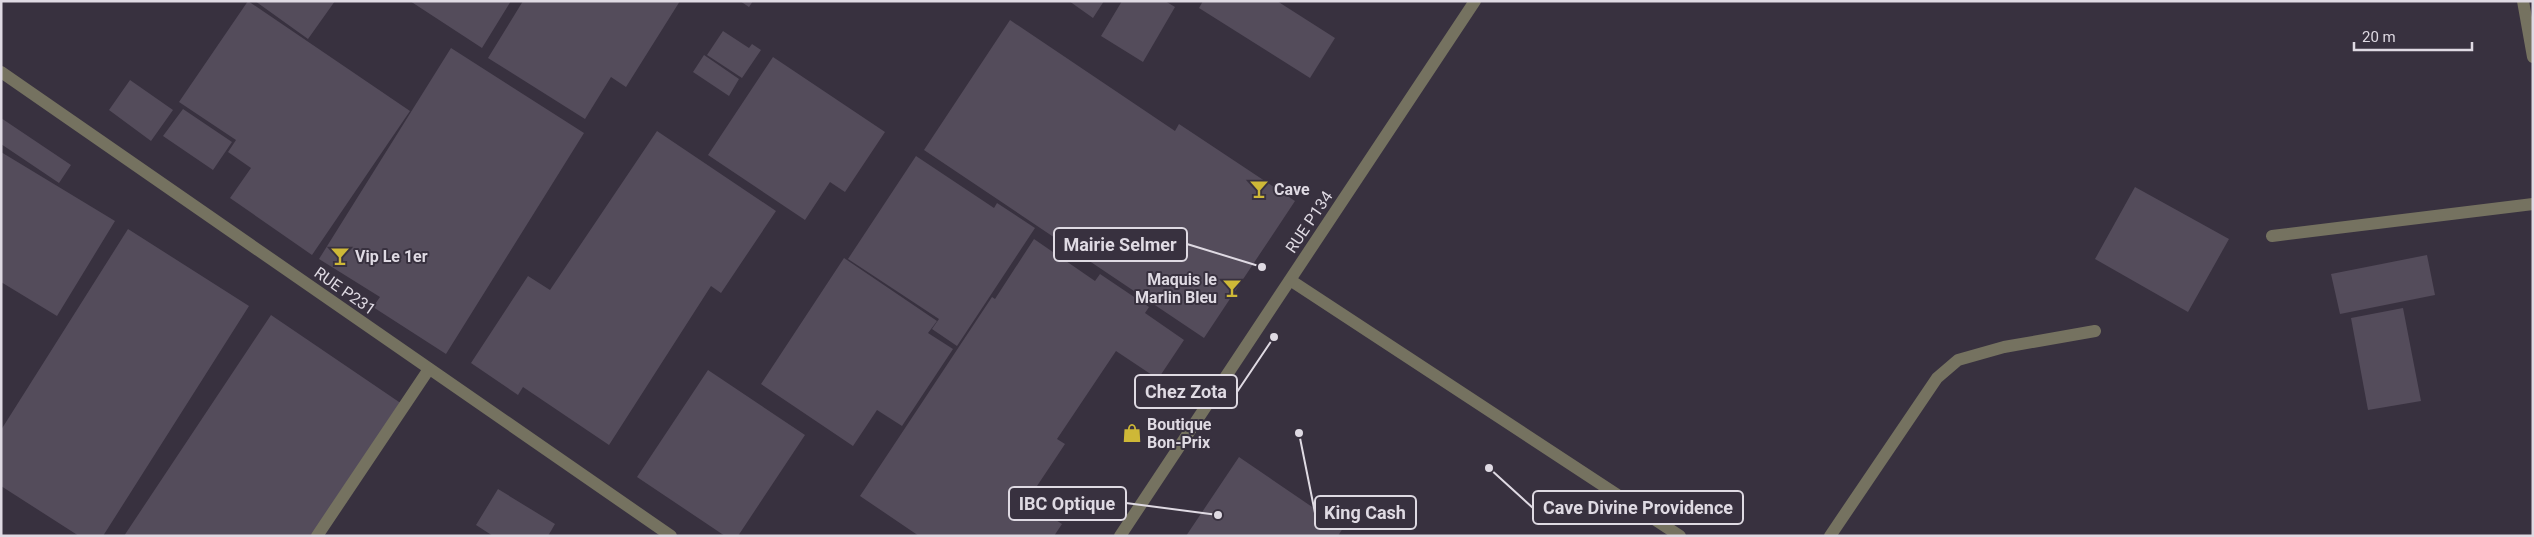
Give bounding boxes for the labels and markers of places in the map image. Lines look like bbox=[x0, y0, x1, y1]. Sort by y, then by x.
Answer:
bar icon: Cave bbox=[1248, 178, 1270, 200]
place label: Cave bbox=[1274, 180, 1310, 199]
callout: Mairie Selmer bbox=[1054, 228, 1187, 261]
bar icon: Vip Le 1er bbox=[329, 245, 351, 267]
place label: Vip Le 1er bbox=[355, 247, 428, 266]
place label: Maquis le Marlin Bleu bbox=[1135, 270, 1217, 307]
bar icon: Maquis le Marlin Bleu bbox=[1221, 277, 1243, 299]
callout: Chez Zota bbox=[1135, 375, 1237, 408]
place label: Boutique Bon-Prix bbox=[1147, 415, 1212, 452]
shop icon: Boutique Bon-Prix bbox=[1121, 422, 1143, 444]
callout: IBC Optique bbox=[1009, 487, 1126, 520]
callout: Cave Divine Providence bbox=[1533, 491, 1743, 524]
callout: King Cash bbox=[1315, 496, 1416, 529]

